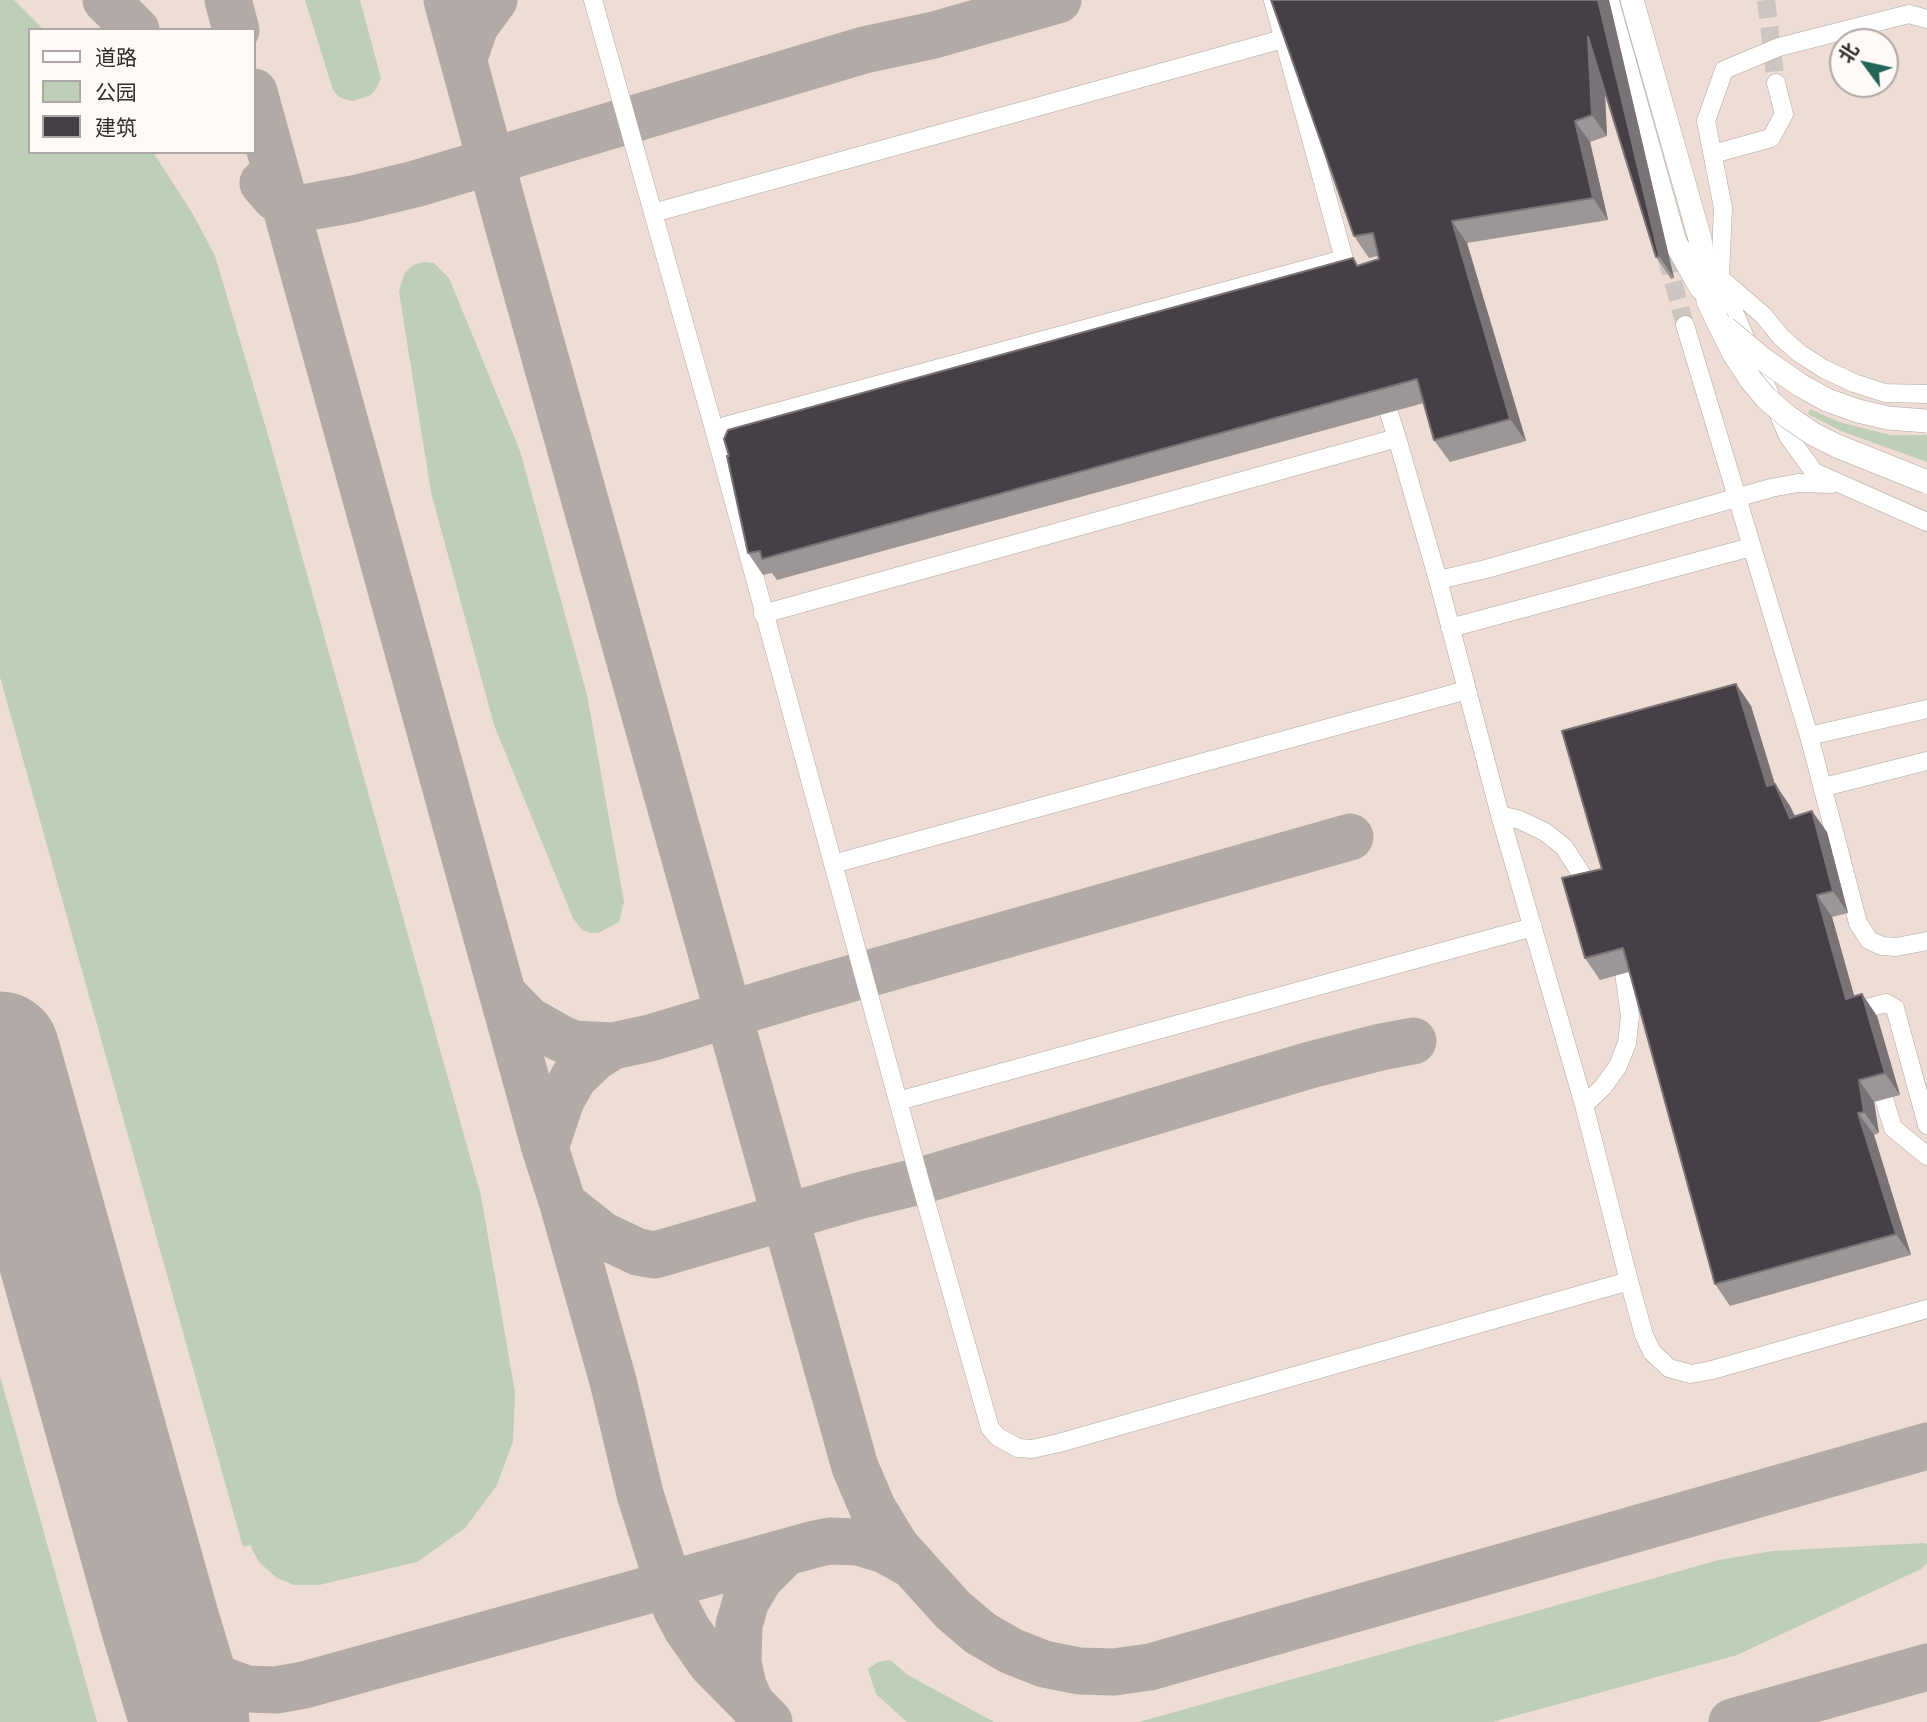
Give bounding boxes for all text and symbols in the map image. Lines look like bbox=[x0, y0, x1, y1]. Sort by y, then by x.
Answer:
legend bbox=[28, 28, 256, 154]
north arrow bbox=[1829, 28, 1899, 98]
text: 北 bbox=[1830, 37, 1865, 68]
text: 道路 bbox=[95, 41, 137, 73]
text: 公园 bbox=[95, 76, 137, 108]
text: 建筑 bbox=[95, 111, 137, 143]

